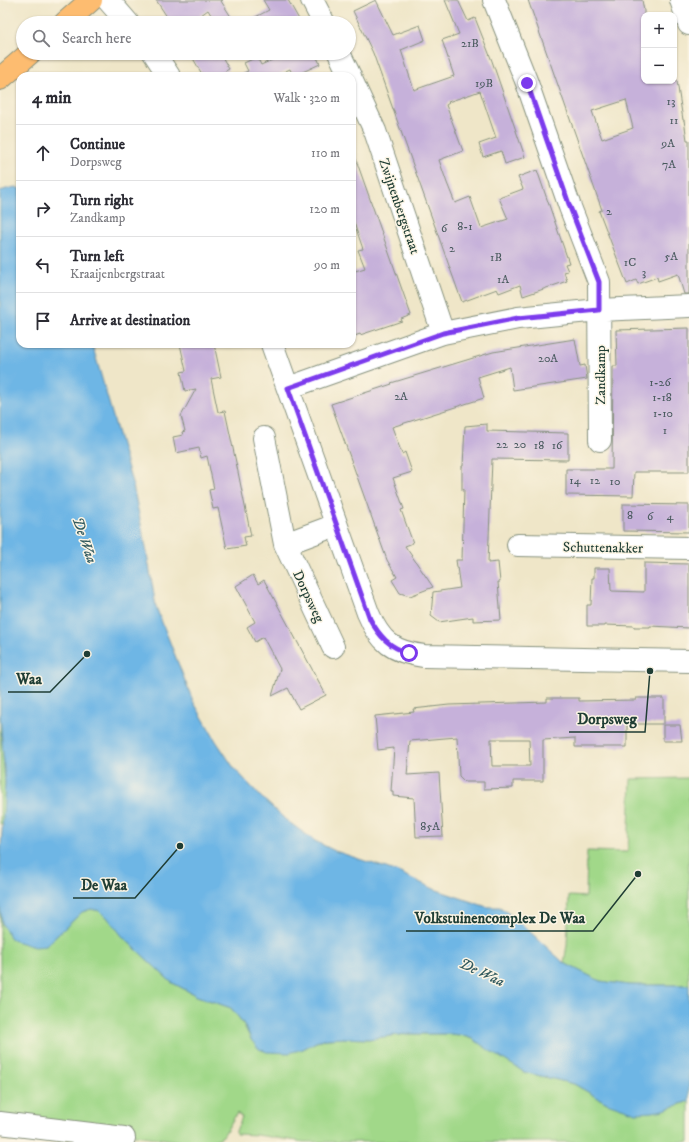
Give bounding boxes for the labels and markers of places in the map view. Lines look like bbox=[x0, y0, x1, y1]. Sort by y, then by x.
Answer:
callout: Waa bbox=[8, 665, 50, 692]
callout: Dorpsweg bbox=[569, 705, 645, 732]
callout: De Waa bbox=[73, 871, 135, 898]
callout: Volkstuinencomplex De Waa bbox=[406, 904, 593, 931]

